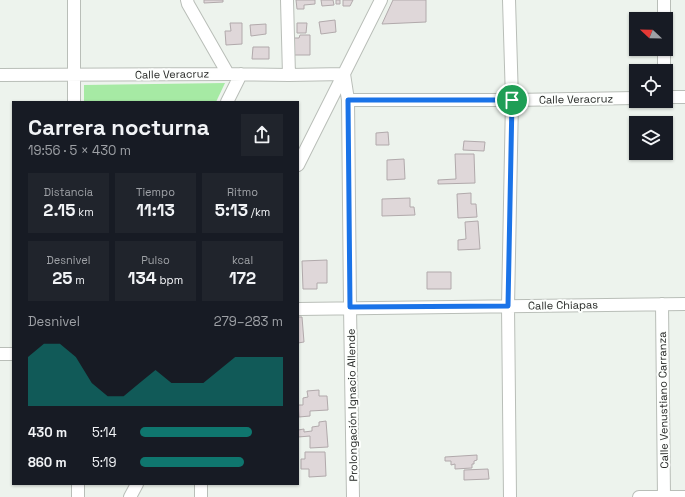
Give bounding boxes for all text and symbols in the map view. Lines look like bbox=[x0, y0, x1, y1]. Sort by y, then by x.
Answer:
north arrow bbox=[629, 12, 673, 56]
map controls bbox=[629, 12, 673, 160]
button: locate bbox=[629, 64, 673, 108]
street label: Calle Veracruz bbox=[135, 66, 209, 82]
pin bbox=[495, 83, 529, 117]
icon: arrive bbox=[501, 89, 523, 111]
street label: Calle Veracruz bbox=[539, 91, 613, 107]
text: Carrera nocturna bbox=[28, 113, 209, 141]
button: share bbox=[241, 114, 283, 156]
button: layers bbox=[629, 116, 673, 160]
text: 19:56 · 5 × 430 m bbox=[28, 142, 131, 159]
text: Distancia bbox=[44, 185, 93, 199]
text: Tiempo bbox=[136, 185, 175, 199]
text: Ritmo bbox=[227, 185, 258, 199]
text: 2.15 bbox=[43, 199, 75, 221]
text: 11:13 bbox=[136, 199, 175, 221]
text: 5:13 bbox=[215, 199, 248, 221]
text: km bbox=[75, 205, 94, 219]
text: /km bbox=[248, 205, 270, 219]
text: Desnivel bbox=[47, 253, 90, 267]
text: Pulso bbox=[141, 253, 170, 267]
text: kcal bbox=[232, 253, 253, 267]
text: 25 bbox=[52, 267, 73, 289]
text: 134 bbox=[128, 267, 157, 289]
text: 172 bbox=[229, 267, 256, 289]
text: m bbox=[73, 273, 85, 287]
text: bpm bbox=[157, 273, 183, 287]
street label: Calle Chiapas bbox=[528, 297, 598, 313]
text: Desnivel bbox=[28, 313, 80, 330]
text: 279–283 m bbox=[214, 313, 283, 330]
street label: Prolongación Ignacio Allende bbox=[344, 328, 360, 482]
street label: Calle Venustiano Carranza bbox=[655, 331, 671, 469]
text: 430 m bbox=[28, 424, 67, 441]
text: 5:14 bbox=[92, 424, 117, 441]
text: 860 m bbox=[28, 454, 67, 471]
text: 5:19 bbox=[92, 454, 116, 471]

